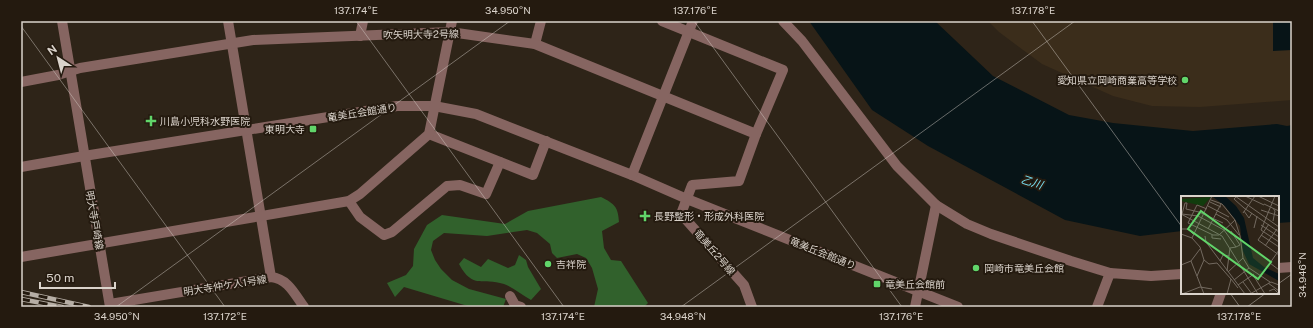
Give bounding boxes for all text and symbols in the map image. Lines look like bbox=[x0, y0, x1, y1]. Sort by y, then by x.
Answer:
text: 137.174°E bbox=[334, 4, 378, 16]
text: 34.950°N bbox=[485, 4, 531, 16]
text: 137.176°E bbox=[673, 4, 717, 16]
text: 137.178°E bbox=[1011, 4, 1055, 16]
street label: 吹矢明大寺2号線 bbox=[383, 27, 459, 41]
north arrow bbox=[38, 38, 78, 78]
text: N bbox=[45, 43, 59, 57]
place label: 愛知県立岡崎商業高等学校 bbox=[1057, 74, 1177, 86]
marker: 愛知県立岡崎商業高等学校 bbox=[1180, 75, 1190, 85]
street label: 竜美丘会館通り bbox=[326, 101, 398, 123]
marker: 川島小児科水野医院 bbox=[145, 115, 157, 127]
place label: 川島小児科水野医院 bbox=[160, 115, 250, 127]
place label: 東明大寺 bbox=[265, 123, 305, 135]
marker: 東明大寺 bbox=[308, 124, 318, 134]
water label: 乙川 bbox=[1020, 173, 1045, 191]
street label: 明大寺戸崎線 bbox=[84, 189, 106, 251]
inset map bbox=[1181, 196, 1279, 294]
marker: 長野整形・形成外科医院 bbox=[639, 210, 651, 222]
place label: 長野整形・形成外科医院 bbox=[654, 210, 764, 222]
street label: 竜美丘2号線 bbox=[692, 227, 738, 277]
street label: 竜美丘会館通り bbox=[788, 234, 858, 272]
text: 34.946°N bbox=[1296, 252, 1308, 298]
place label: 吉祥院 bbox=[556, 258, 586, 270]
marker: 吉祥院 bbox=[543, 259, 553, 269]
place label: 岡崎市竜美丘会館 bbox=[984, 262, 1064, 274]
marker: 岡崎市竜美丘会館 bbox=[971, 263, 981, 273]
scale bar bbox=[40, 264, 115, 290]
text: 50 m bbox=[46, 271, 74, 285]
street label: 明大寺仲ケ入1号線 bbox=[183, 272, 267, 298]
place label: 竜美丘会館前 bbox=[885, 278, 945, 290]
marker: 竜美丘会館前 bbox=[872, 279, 882, 289]
text: 34.950°N bbox=[94, 310, 140, 322]
text: 137.172°E bbox=[203, 310, 247, 322]
text: 137.174°E bbox=[541, 310, 585, 322]
text: 34.948°N bbox=[660, 310, 706, 322]
text: 137.176°E bbox=[879, 310, 923, 322]
text: 137.178°E bbox=[1217, 310, 1261, 322]

